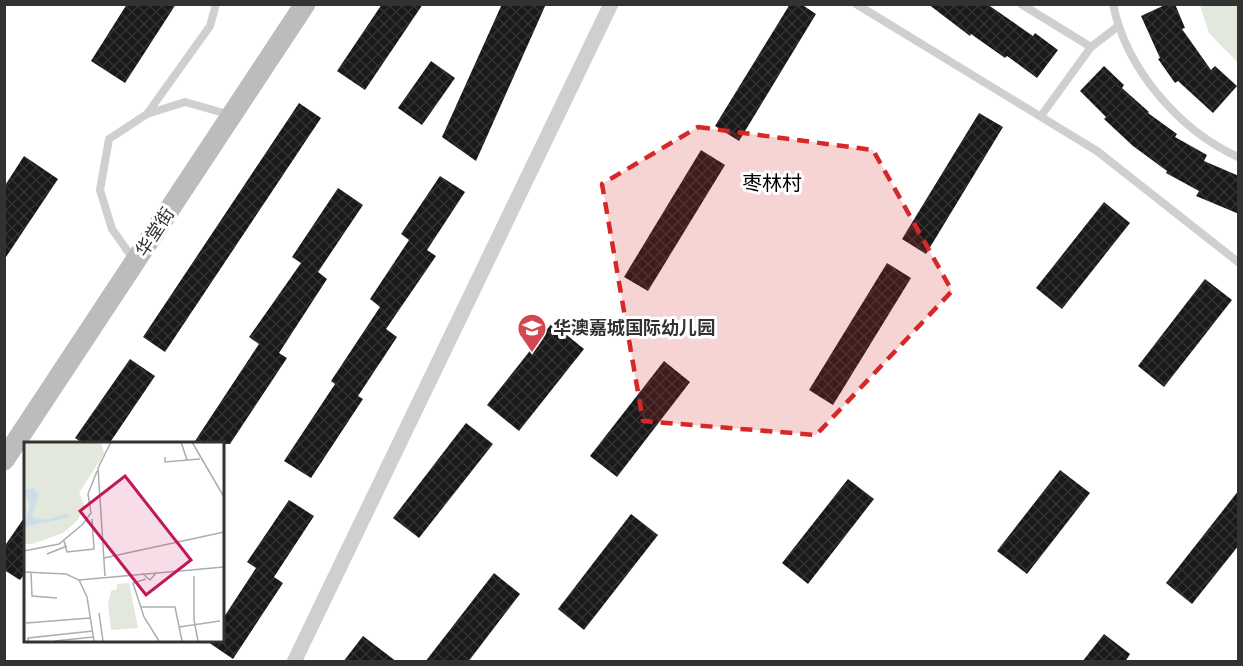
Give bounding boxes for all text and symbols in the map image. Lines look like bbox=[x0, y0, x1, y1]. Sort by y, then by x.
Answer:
district label: 枣林村 bbox=[742, 172, 802, 198]
street label: 华堂街 bbox=[132, 204, 181, 262]
school or university icon: 华澳嘉城国际幼儿园 bbox=[516, 312, 548, 354]
place label: 华澳嘉城国际幼儿园 bbox=[553, 318, 715, 341]
inset map bbox=[24, 442, 224, 642]

